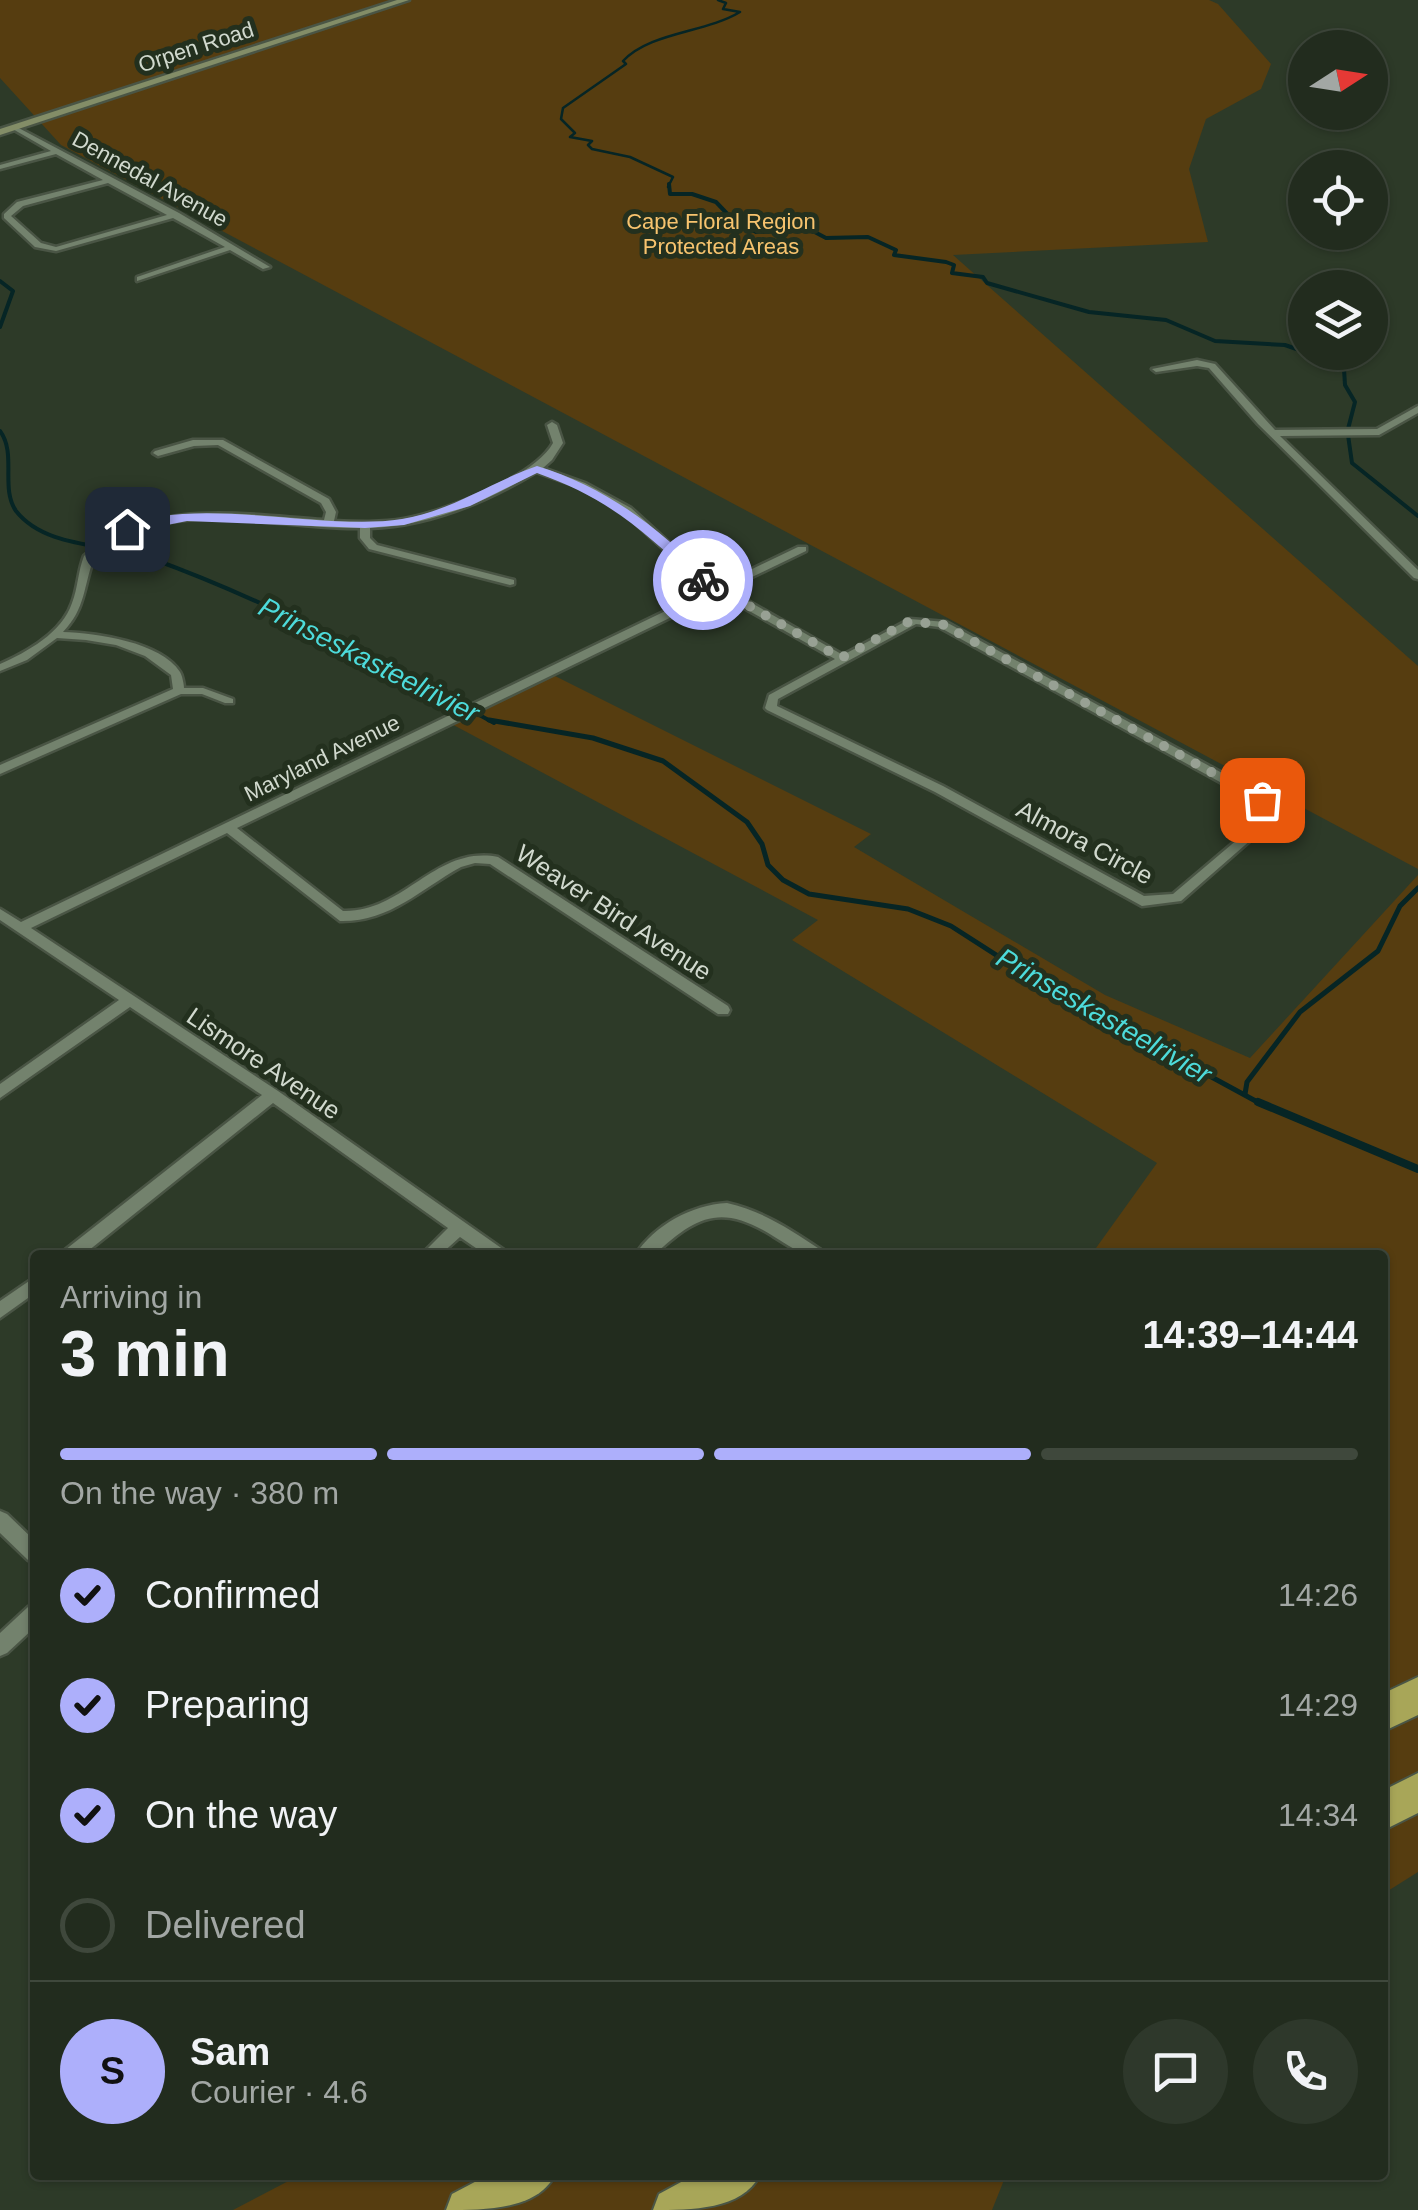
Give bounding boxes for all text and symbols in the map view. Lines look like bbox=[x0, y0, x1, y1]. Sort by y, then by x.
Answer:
street label: Orpen Road bbox=[135, 17, 257, 77]
north arrow bbox=[1288, 30, 1388, 130]
map controls bbox=[1288, 30, 1388, 370]
street label: Dennedal Avenue bbox=[68, 126, 232, 232]
button: locate bbox=[1288, 150, 1388, 250]
park label: Cape Floral Region Protected Areas bbox=[626, 209, 816, 259]
button: layers bbox=[1288, 270, 1388, 370]
pin bbox=[85, 487, 170, 572]
icon: home bbox=[100, 502, 155, 557]
courier bbox=[653, 530, 753, 630]
icon: bike bbox=[676, 553, 731, 608]
water label: Prinseskasteelrivier bbox=[254, 591, 486, 730]
street label: Maryland Avenue bbox=[240, 710, 404, 806]
pin bbox=[1220, 758, 1305, 843]
icon: bag bbox=[1235, 773, 1290, 828]
street label: Almora Circle bbox=[1012, 794, 1158, 890]
street label: Weaver Bird Avenue bbox=[511, 838, 717, 986]
water label: Prinseskasteelrivier bbox=[991, 942, 1218, 1091]
street label: Lismore Avenue bbox=[182, 1001, 346, 1125]
text: Arriving in bbox=[60, 1279, 202, 1315]
text: 14:39–14:44 bbox=[1142, 1314, 1358, 1356]
text: 3 min bbox=[60, 1317, 230, 1390]
text: On the way · 380 m bbox=[60, 1475, 339, 1511]
icon: check bbox=[60, 1568, 115, 1623]
text: Confirmed bbox=[145, 1574, 320, 1616]
text: 14:26 bbox=[1278, 1577, 1358, 1613]
icon: check bbox=[60, 1678, 115, 1733]
text: Preparing bbox=[145, 1684, 310, 1726]
text: 14:29 bbox=[1278, 1687, 1358, 1723]
icon: check bbox=[60, 1788, 115, 1843]
text: On the way bbox=[145, 1794, 337, 1836]
text: 14:34 bbox=[1278, 1797, 1358, 1833]
text: Delivered bbox=[145, 1904, 306, 1946]
button: chat bbox=[1123, 2019, 1228, 2124]
button: phone bbox=[1253, 2019, 1358, 2124]
text: Sam bbox=[190, 2031, 270, 2073]
text: S bbox=[100, 2050, 125, 2092]
text: Courier · 4.6 bbox=[190, 2074, 368, 2110]

